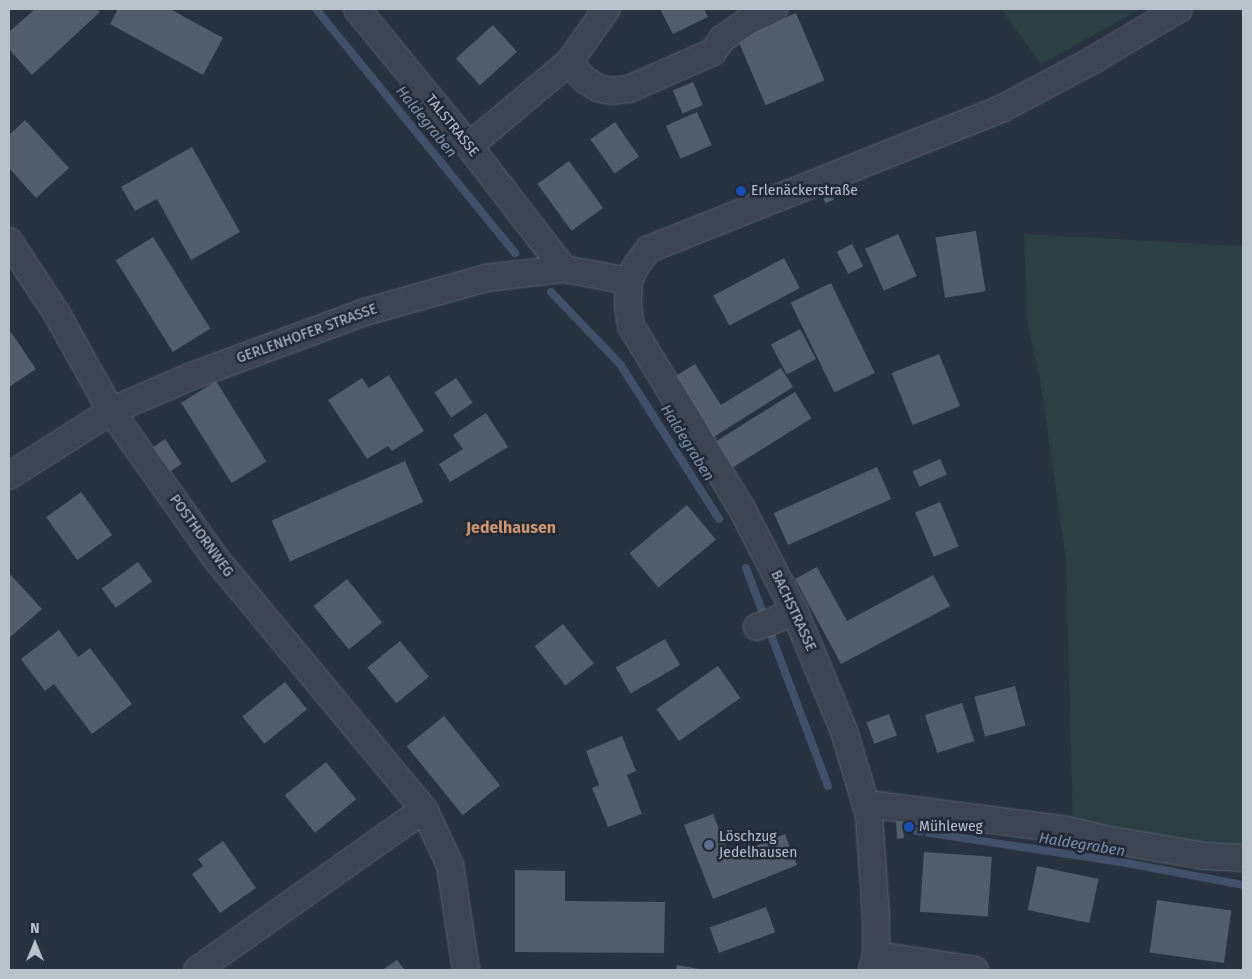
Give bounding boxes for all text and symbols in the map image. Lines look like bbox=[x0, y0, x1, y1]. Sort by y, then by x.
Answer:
water label: Haldegraben bbox=[392, 83, 460, 161]
street label: TALSTRASSE bbox=[422, 92, 482, 160]
place label: Erlenäckerstraße bbox=[751, 183, 858, 199]
marker: Erlenäckerstraße bbox=[735, 185, 747, 197]
street label: GERLENHOFER STRASSE bbox=[234, 301, 380, 367]
water label: Haldegraben bbox=[656, 401, 718, 485]
street label: POSTHORNWEG bbox=[166, 492, 236, 580]
district label: Jedelhausen bbox=[466, 518, 556, 538]
street label: BACHSTRASSE bbox=[767, 568, 819, 654]
place label: Mühleweg bbox=[919, 819, 983, 835]
marker: Mühleweg bbox=[903, 821, 915, 833]
place label: Löschzug Jedelhausen bbox=[719, 829, 797, 862]
water label: Haldegraben bbox=[1038, 829, 1126, 861]
marker: Löschzug Jedelhausen bbox=[703, 839, 715, 851]
north arrow bbox=[10, 919, 60, 969]
text: N bbox=[30, 920, 40, 937]

